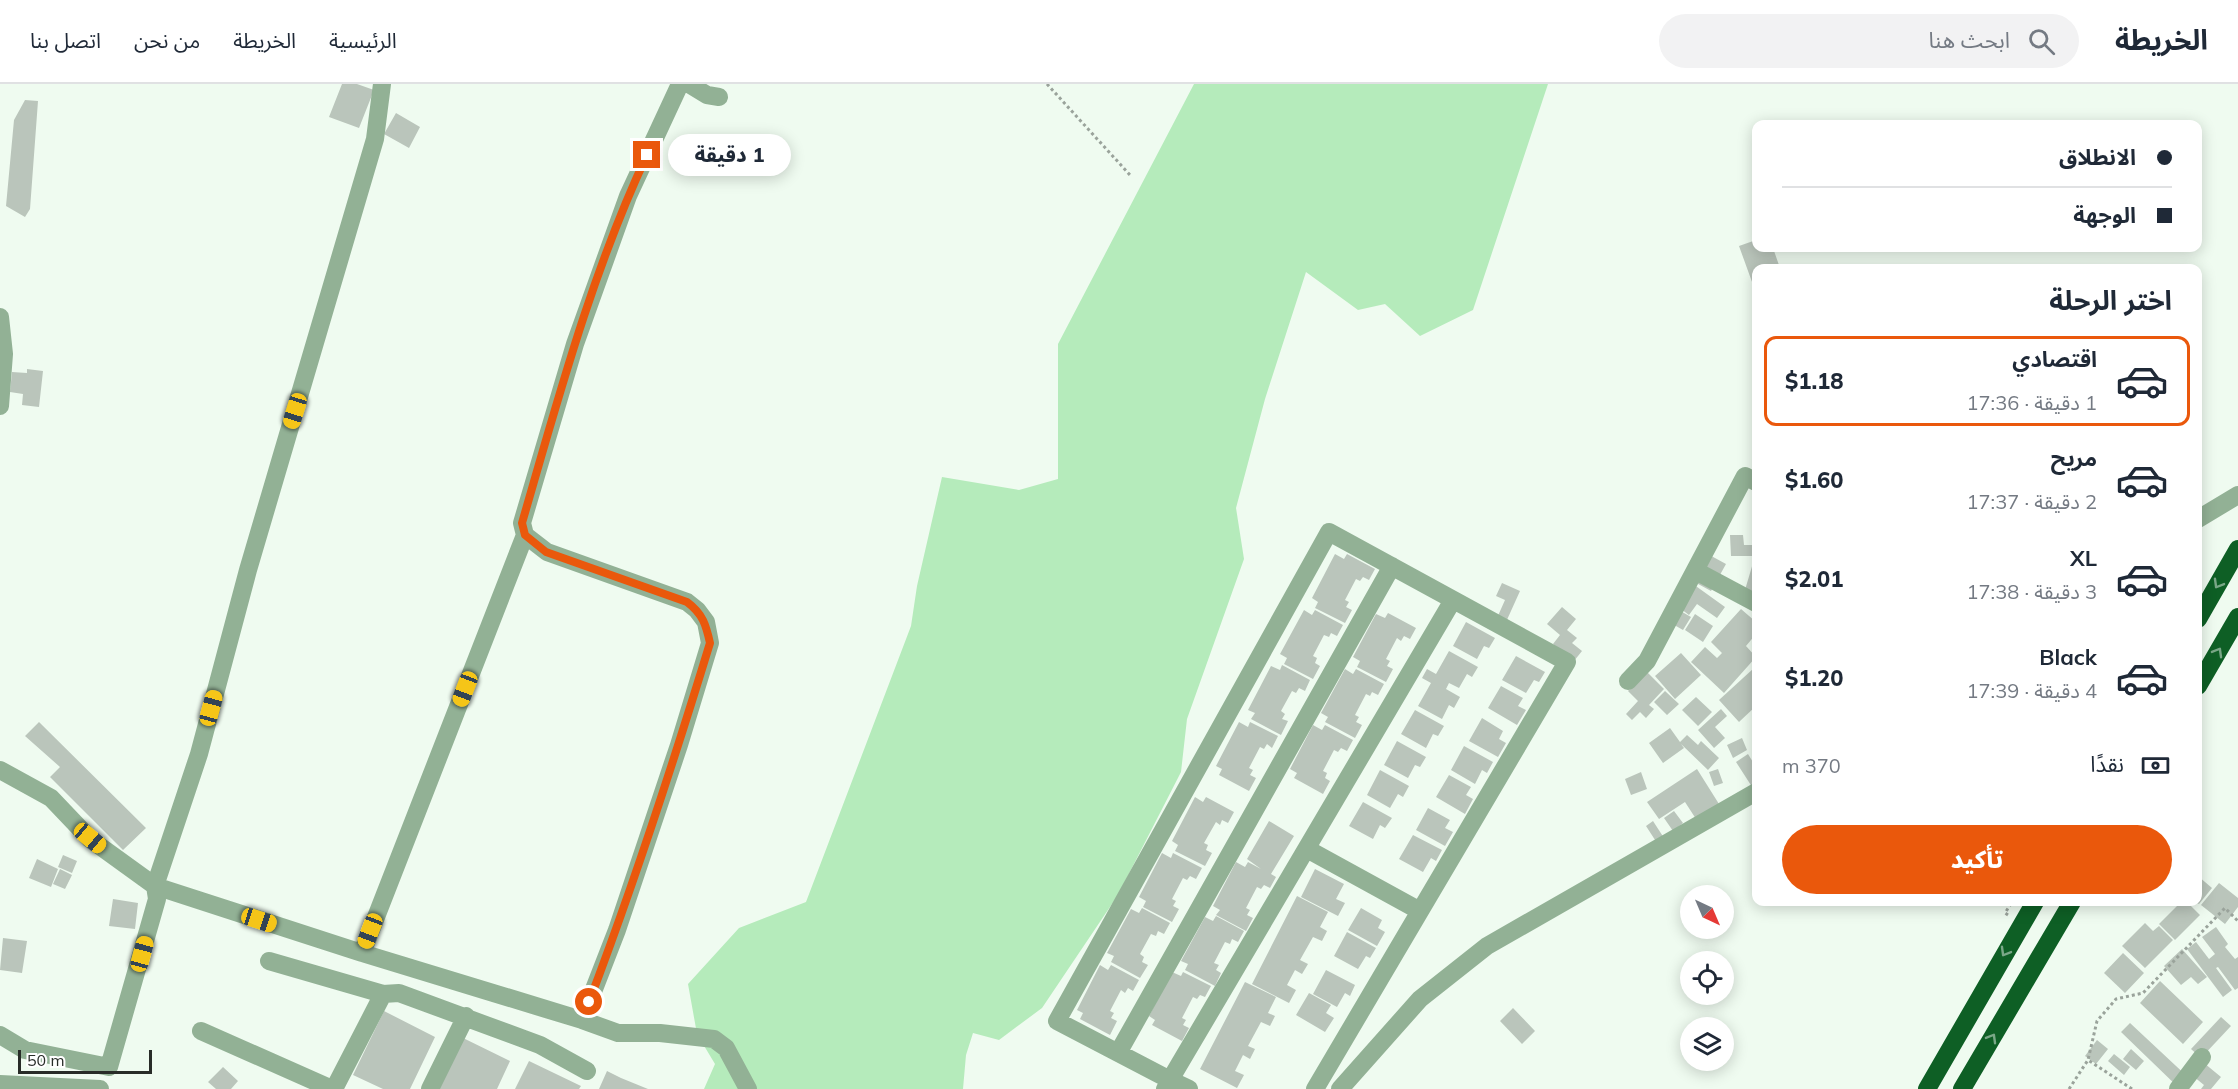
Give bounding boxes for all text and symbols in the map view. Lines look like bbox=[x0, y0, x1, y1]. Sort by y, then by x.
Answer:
search box bbox=[1659, 14, 2079, 68]
text: الخريطة bbox=[2115, 22, 2208, 57]
icon: search bbox=[2025, 25, 2058, 58]
text: ابحث هنا bbox=[1928, 26, 2010, 54]
text: اتصل بنا bbox=[30, 27, 101, 53]
text: من نحن bbox=[134, 27, 200, 53]
text: الخريطة bbox=[233, 27, 296, 53]
text: الرئيسية bbox=[329, 27, 397, 53]
callout: 1 دقيقة bbox=[668, 134, 791, 176]
route end bbox=[633, 141, 660, 168]
text: 1 دقيقة bbox=[695, 142, 764, 167]
text: الانطلاق bbox=[2059, 143, 2136, 171]
text: الوجهة bbox=[2073, 201, 2136, 229]
text: اختر الرحلة bbox=[2049, 283, 2172, 317]
text: اقتصادي bbox=[2012, 345, 2097, 373]
icon: car bbox=[2115, 354, 2169, 408]
text: $1.18 bbox=[1785, 367, 1844, 395]
text: 1 دقيقة · 17:36 bbox=[1967, 390, 2097, 415]
car bbox=[281, 391, 309, 431]
text: مريح bbox=[2051, 444, 2097, 472]
icon: car bbox=[2115, 453, 2169, 507]
text: $1.60 bbox=[1785, 466, 1844, 494]
text: 2 دقيقة · 17:37 bbox=[1967, 489, 2097, 514]
text: XL bbox=[2070, 544, 2097, 572]
icon: car bbox=[2115, 552, 2169, 606]
text: $2.01 bbox=[1785, 565, 1844, 593]
one-way arrow bbox=[2214, 578, 2225, 588]
text: 3 دقيقة · 17:38 bbox=[1967, 579, 2097, 604]
text: Black bbox=[2039, 643, 2097, 671]
one-way arrow bbox=[2210, 648, 2222, 658]
icon: car bbox=[2115, 651, 2169, 705]
text: $1.20 bbox=[1785, 664, 1844, 692]
car bbox=[450, 669, 480, 709]
text: 4 دقيقة · 17:39 bbox=[1967, 678, 2097, 703]
car bbox=[198, 688, 224, 728]
icon: cash bbox=[2139, 749, 2172, 782]
text: نقدًا bbox=[2090, 750, 2124, 778]
text: 370 m bbox=[1782, 753, 1841, 778]
car bbox=[70, 820, 110, 856]
button: تأكيد bbox=[1782, 825, 2172, 894]
north arrow bbox=[1680, 885, 1734, 939]
map controls bbox=[1680, 885, 1734, 1071]
car bbox=[239, 906, 279, 934]
car bbox=[355, 911, 385, 951]
car bbox=[129, 934, 155, 974]
one-way arrow bbox=[2001, 946, 2013, 956]
button: locate bbox=[1680, 951, 1734, 1005]
route start bbox=[575, 988, 602, 1015]
button: layers bbox=[1680, 1017, 1734, 1071]
one-way arrow bbox=[1984, 1034, 1996, 1045]
scale bar bbox=[18, 1047, 152, 1074]
text: 50 m bbox=[27, 1050, 64, 1070]

